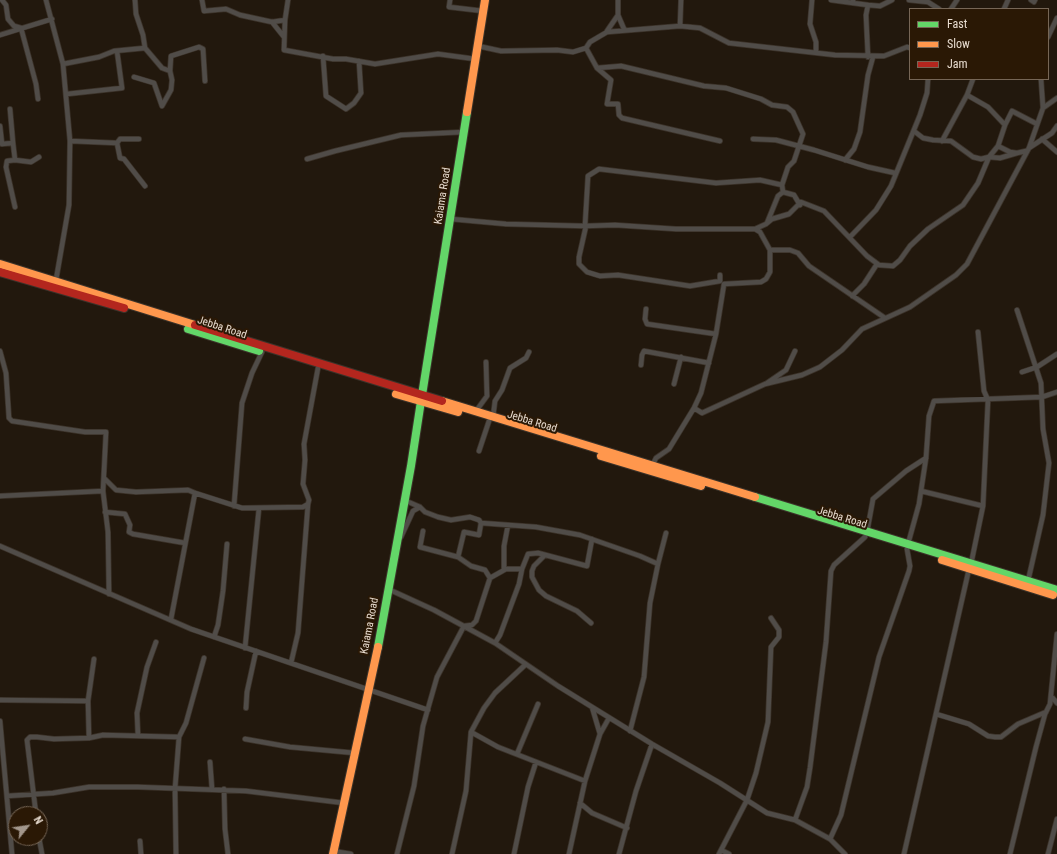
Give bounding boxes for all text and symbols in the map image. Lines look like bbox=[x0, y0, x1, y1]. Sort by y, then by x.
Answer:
legend bbox=[909, 8, 1049, 80]
text: Fast bbox=[947, 17, 967, 31]
text: Slow bbox=[947, 37, 970, 51]
text: Jam bbox=[947, 57, 968, 71]
street label: Kaiama Road bbox=[432, 167, 454, 225]
street label: Jebba Road bbox=[196, 314, 248, 342]
street label: Jebba Road bbox=[506, 408, 558, 436]
street label: Jebba Road bbox=[816, 504, 868, 532]
street label: Kaiama Road bbox=[358, 597, 382, 655]
north arrow bbox=[8, 806, 48, 846]
text: N bbox=[31, 814, 45, 826]

